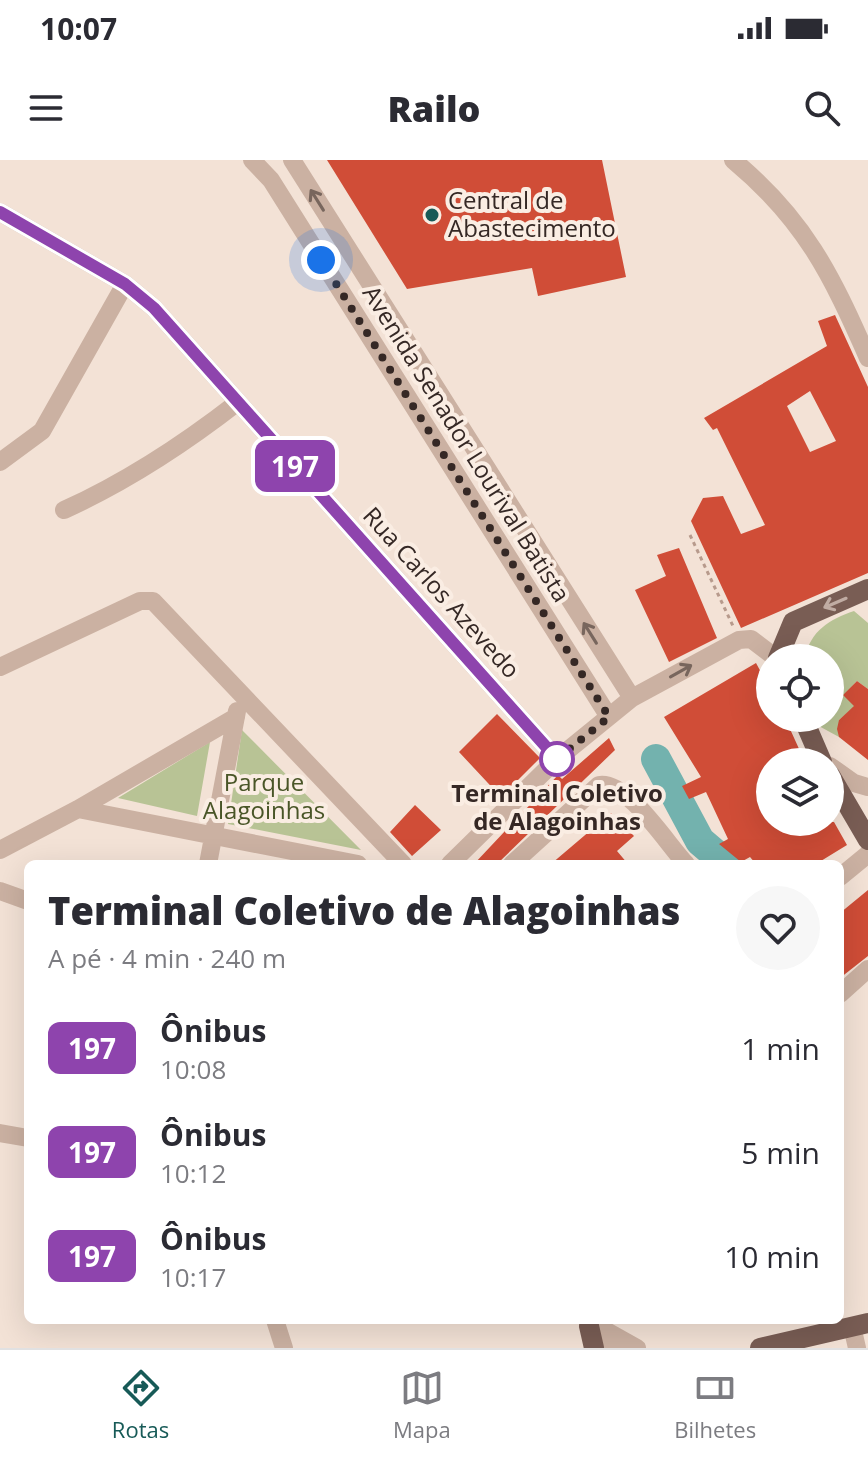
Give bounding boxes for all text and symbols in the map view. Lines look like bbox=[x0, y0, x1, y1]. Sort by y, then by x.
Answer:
text: 10:07 bbox=[40, 8, 117, 49]
text: Railo bbox=[387, 84, 481, 133]
icon: menu bbox=[24, 86, 68, 130]
icon: search bbox=[800, 86, 844, 130]
place label: Central de Abastecimento bbox=[448, 183, 616, 244]
one-way arrow bbox=[308, 189, 325, 211]
marker: Central de Abastecimento bbox=[423, 206, 441, 224]
your location bbox=[301, 240, 341, 280]
street label: Avenida Senador Lourival Batista bbox=[356, 279, 579, 608]
line badge: 197 bbox=[249, 440, 341, 492]
text: 197 bbox=[271, 447, 319, 485]
street label: Rua Carlos Azevedo bbox=[356, 499, 528, 685]
one-way arrow bbox=[823, 596, 848, 611]
one-way arrow bbox=[582, 622, 599, 644]
map controls bbox=[756, 644, 844, 836]
button: locate bbox=[756, 644, 844, 732]
one-way arrow bbox=[669, 663, 692, 679]
marker: Terminal Coletivo de Alagoinhas bbox=[540, 742, 574, 776]
button: layers bbox=[756, 748, 844, 836]
park label: Parque Alagoinhas bbox=[203, 765, 325, 826]
place label: Terminal Coletivo de Alagoinhas bbox=[451, 776, 663, 837]
text: Terminal Coletivo de Alagoinhas bbox=[48, 884, 680, 936]
button: heart bbox=[736, 886, 820, 970]
text: A pé · 4 min · 240 m bbox=[48, 940, 286, 976]
text: Ônibus bbox=[160, 1010, 266, 1051]
text: 1 min bbox=[741, 1028, 820, 1069]
text: 197 bbox=[68, 1029, 116, 1067]
text: 10:08 bbox=[160, 1051, 226, 1087]
text: Ônibus bbox=[160, 1114, 266, 1155]
text: 5 min bbox=[741, 1132, 820, 1173]
text: 197 bbox=[68, 1133, 116, 1171]
text: 10:12 bbox=[160, 1155, 226, 1191]
text: Ônibus bbox=[160, 1218, 266, 1259]
text: 10 min bbox=[724, 1236, 820, 1277]
text: 197 bbox=[68, 1237, 116, 1275]
text: 10:17 bbox=[160, 1259, 226, 1295]
tab: Rotas bbox=[112, 1366, 169, 1444]
tab: Mapa bbox=[393, 1366, 451, 1444]
tab: Bilhetes bbox=[674, 1366, 756, 1444]

